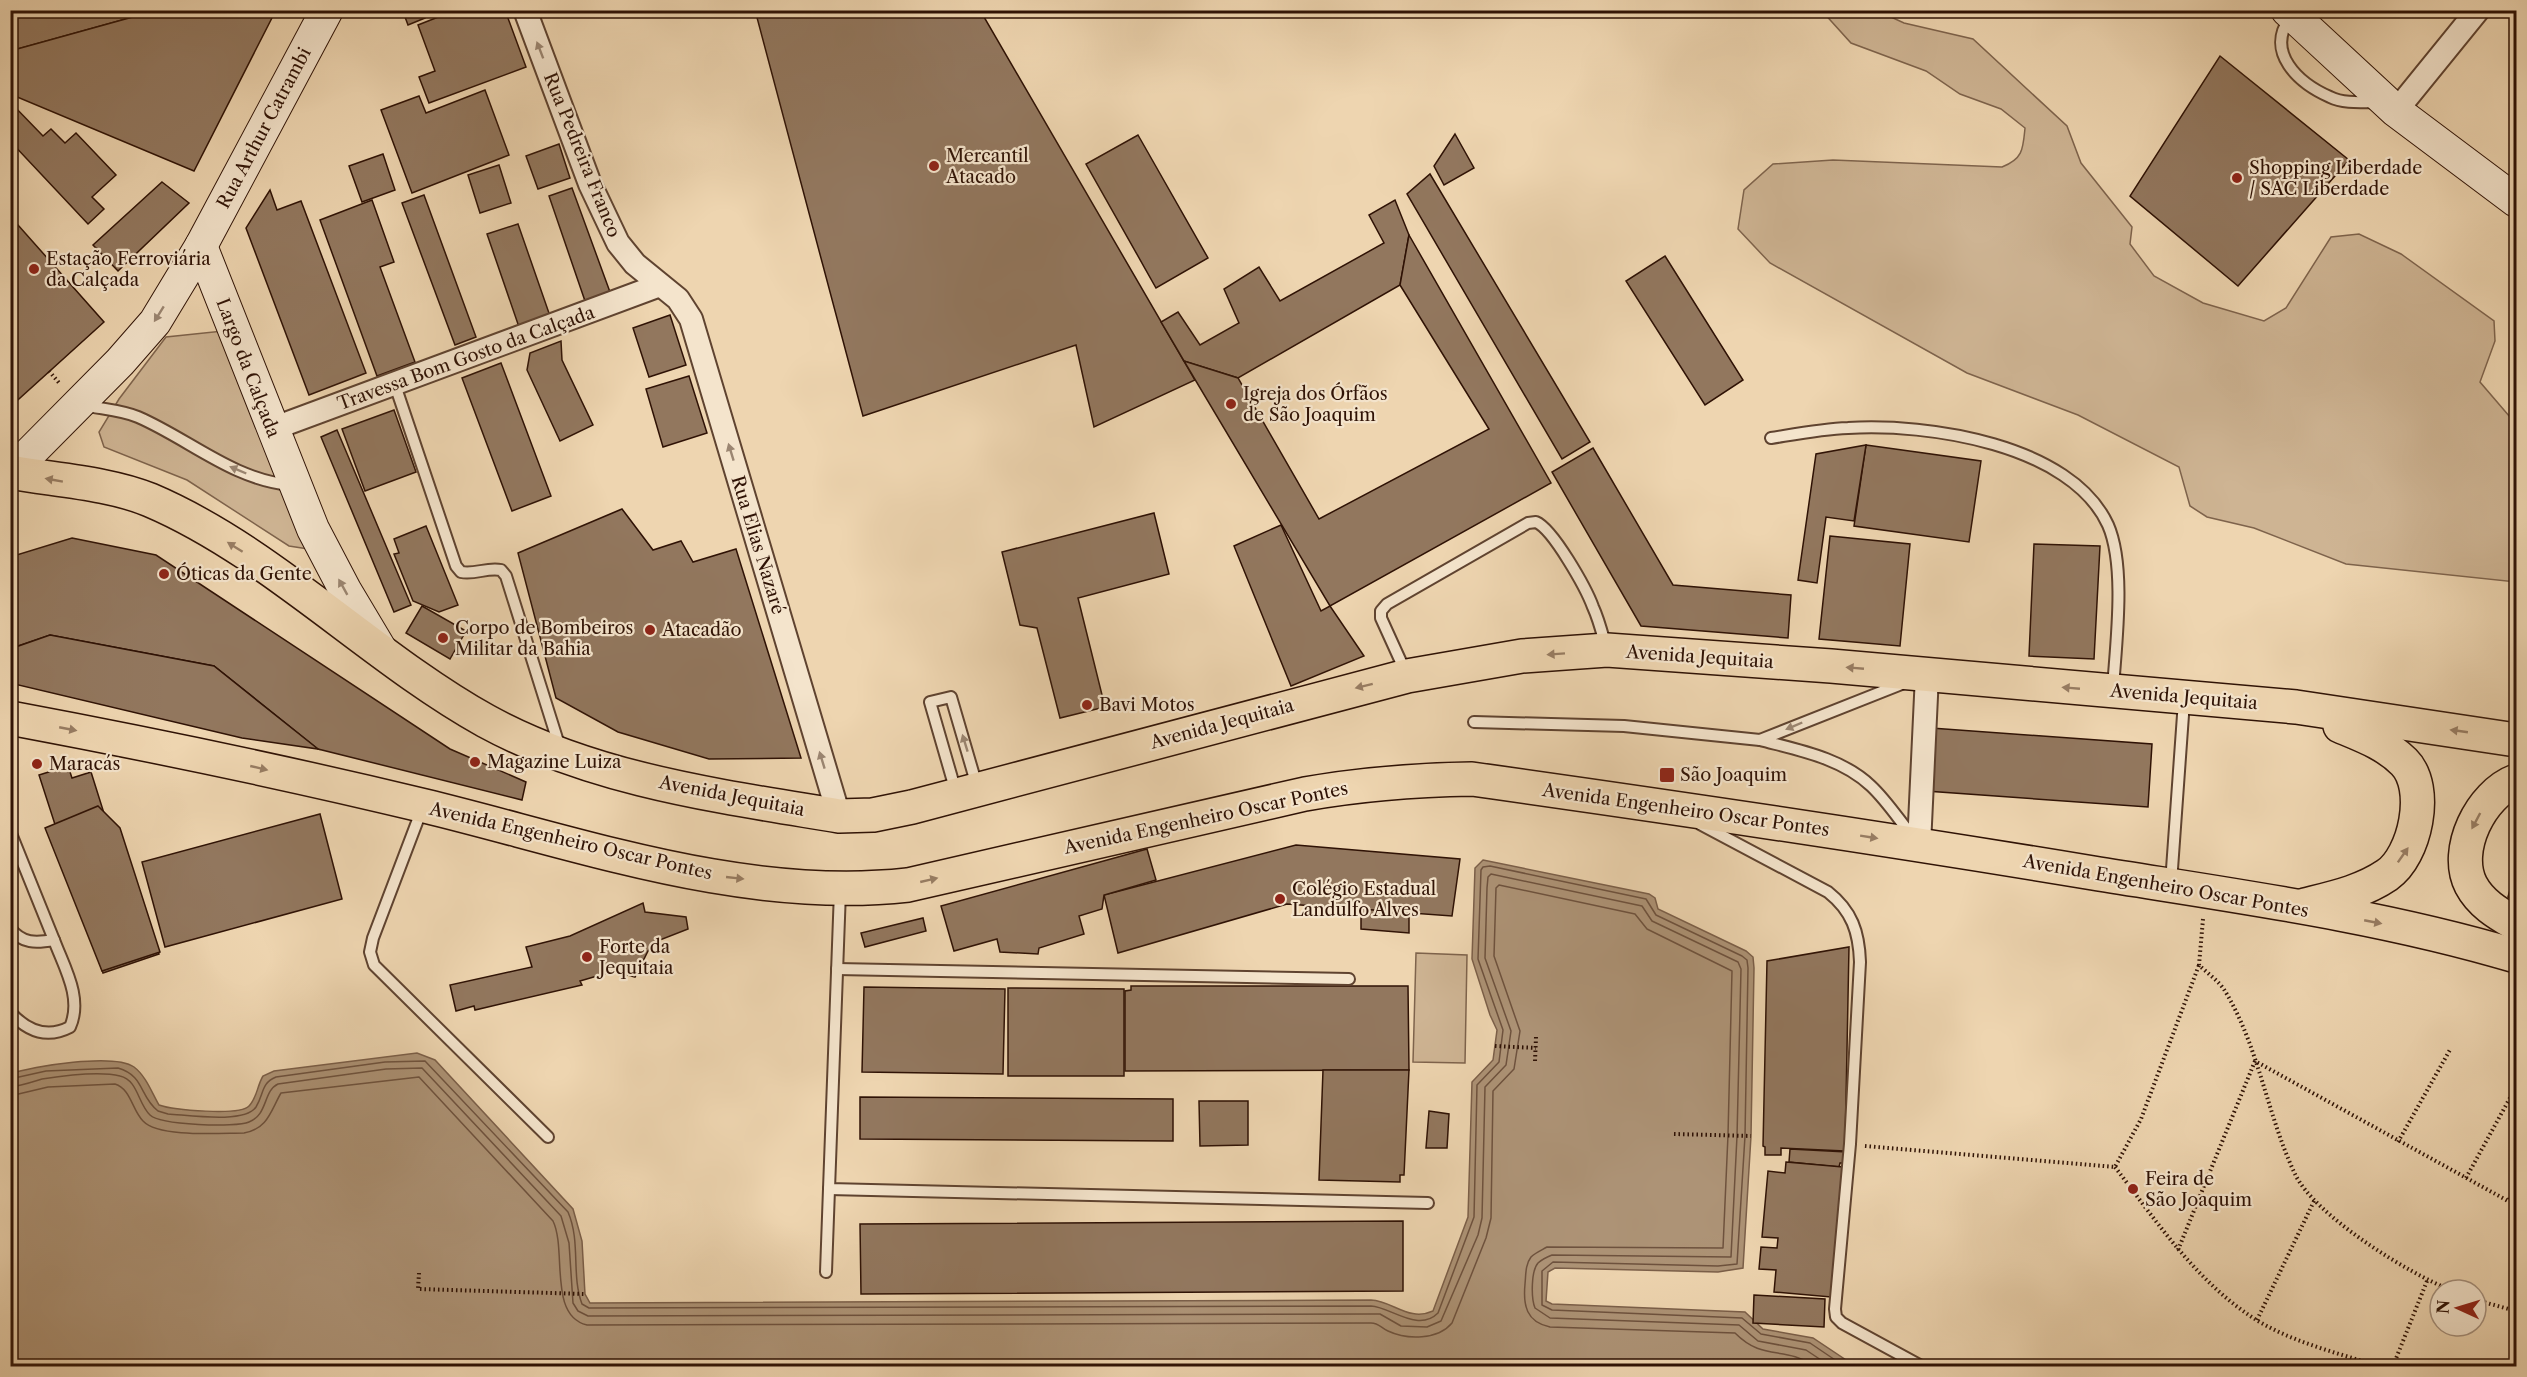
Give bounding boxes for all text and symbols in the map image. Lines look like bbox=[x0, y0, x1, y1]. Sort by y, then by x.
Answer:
one-way arrow bbox=[534, 41, 544, 59]
street label: Rua Arthur Catrambi bbox=[212, 43, 316, 212]
street label: Rua Pedreira Franco bbox=[539, 69, 625, 241]
place label: Mercantil Atacado bbox=[945, 145, 1029, 188]
place label: Shopping Liberdade / SAC Liberdade bbox=[2249, 157, 2422, 200]
marker: Mercantil Atacado bbox=[927, 159, 941, 173]
marker: Shopping Liberdade / SAC Liberdade bbox=[2230, 171, 2244, 185]
place label: Estação Ferroviária da Calçada bbox=[46, 248, 211, 291]
marker: Estação Ferroviária da Calçada bbox=[27, 262, 41, 276]
street label: Largo da Calçada bbox=[211, 295, 285, 441]
street label: Travessa Bom Gosto da Calçada bbox=[334, 301, 598, 415]
one-way arrow bbox=[154, 306, 165, 322]
place label: Igreja dos Órfãos de São Joaquim bbox=[1243, 382, 1388, 426]
marker: Igreja dos Órfãos de São Joaquim bbox=[1224, 397, 1238, 411]
one-way arrow bbox=[726, 443, 735, 461]
one-way arrow bbox=[229, 465, 247, 474]
street label: Rua Elias Nazaré bbox=[726, 473, 790, 617]
one-way arrow bbox=[45, 475, 64, 484]
one-way arrow bbox=[227, 542, 243, 553]
place label: Óticas da Gente bbox=[176, 562, 312, 585]
marker: Óticas da Gente bbox=[157, 567, 171, 581]
one-way arrow bbox=[338, 579, 348, 596]
place label: Corpo de Bombeiros Militar da Bahia bbox=[455, 617, 633, 660]
place label: Atacadão bbox=[661, 619, 741, 641]
marker: Atacadão bbox=[643, 623, 657, 637]
marker: Corpo de Bombeiros Militar da Bahia bbox=[436, 631, 450, 645]
street label: Avenida Jequitaia bbox=[1624, 641, 1775, 673]
one-way arrow bbox=[1547, 649, 1566, 658]
one-way arrow bbox=[1846, 664, 1865, 673]
street label: Avenida Jequitaia bbox=[2108, 680, 2259, 714]
one-way arrow bbox=[1355, 682, 1374, 692]
one-way arrow bbox=[2061, 683, 2080, 693]
place label: Bavi Motos bbox=[1099, 694, 1195, 716]
street label: Avenida Jequitaia bbox=[1147, 694, 1297, 754]
marker: Bavi Motos bbox=[1080, 698, 1094, 712]
one-way arrow bbox=[1784, 721, 1802, 731]
one-way arrow bbox=[59, 725, 78, 734]
one-way arrow bbox=[2449, 727, 2468, 736]
one-way arrow bbox=[960, 734, 969, 752]
place label: Magazine Luiza bbox=[487, 751, 622, 773]
one-way arrow bbox=[817, 751, 826, 769]
place label: Maracás bbox=[49, 753, 120, 775]
marker: Magazine Luiza bbox=[468, 755, 482, 769]
marker: Maracás bbox=[30, 757, 44, 771]
one-way arrow bbox=[250, 764, 268, 774]
place label: São Joaquim bbox=[1680, 764, 1787, 786]
marker: São Joaquim bbox=[1658, 766, 1676, 784]
street label: Avenida Jequitaia bbox=[656, 771, 807, 821]
street label: Avenida Engenheiro Oscar Pontes bbox=[1061, 777, 1350, 859]
street label: Avenida Engenheiro Oscar Pontes bbox=[1540, 779, 1831, 841]
street label: Avenida Engenheiro Oscar Pontes bbox=[426, 797, 715, 884]
one-way arrow bbox=[2472, 812, 2482, 830]
one-way arrow bbox=[1860, 833, 1879, 842]
one-way arrow bbox=[2397, 848, 2409, 864]
street label: Avenida Engenheiro Oscar Pontes bbox=[2021, 850, 2311, 922]
one-way arrow bbox=[726, 873, 745, 883]
one-way arrow bbox=[920, 875, 938, 885]
place label: Colégio Estadual Landulfo Alves bbox=[1292, 878, 1436, 921]
marker: Colégio Estadual Landulfo Alves bbox=[1273, 892, 1287, 906]
one-way arrow bbox=[2363, 918, 2382, 927]
place label: Forte da Jequitaia bbox=[596, 936, 674, 979]
marker: Forte da Jequitaia bbox=[580, 950, 594, 964]
place label: Feira de São Joaquim bbox=[2145, 1168, 2252, 1211]
marker: Feira de São Joaquim bbox=[2126, 1182, 2140, 1196]
north arrow bbox=[2428, 1278, 2488, 1338]
text: N bbox=[2433, 1299, 2454, 1315]

